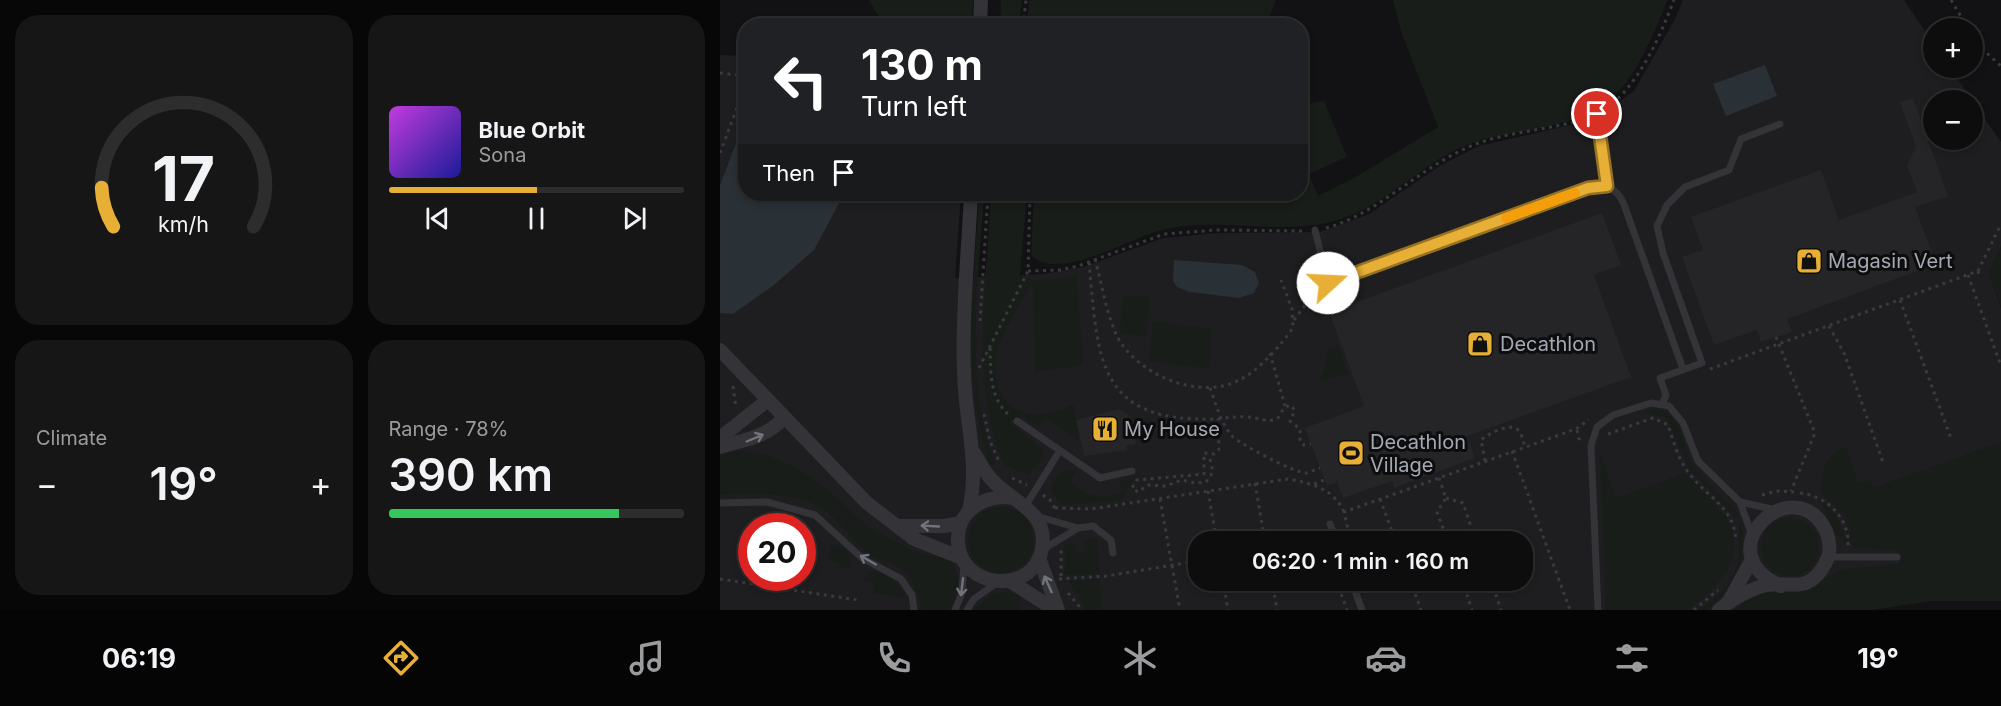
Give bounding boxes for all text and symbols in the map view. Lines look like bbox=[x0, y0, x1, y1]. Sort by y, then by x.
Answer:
map controls bbox=[1923, 18, 1983, 150]
button: + bbox=[1923, 18, 1983, 78]
text: 130 m bbox=[861, 39, 983, 90]
icon: left bbox=[762, 42, 840, 120]
pin bbox=[1571, 88, 1622, 139]
text: Turn left bbox=[861, 90, 967, 123]
button: − bbox=[1923, 90, 1983, 150]
icon: arrive bbox=[1580, 97, 1613, 130]
text: Blue Orbit bbox=[479, 117, 585, 143]
text: 17 bbox=[152, 141, 215, 216]
text: Sona bbox=[479, 143, 526, 167]
icon: arrive bbox=[827, 156, 860, 189]
text: Then bbox=[762, 160, 815, 186]
icon: previous bbox=[421, 202, 454, 235]
icon: pause bbox=[520, 202, 553, 235]
icon: next bbox=[618, 202, 651, 235]
text: km/h bbox=[158, 212, 209, 238]
shop icon: Magasin Vert bbox=[1794, 246, 1824, 276]
place label: Magasin Vert bbox=[1828, 249, 1953, 273]
position arrow bbox=[1296, 251, 1360, 315]
shop icon: Decathlon bbox=[1465, 329, 1495, 359]
place label: Decathlon bbox=[1500, 332, 1596, 356]
restaurant icon: My House bbox=[1090, 414, 1120, 444]
text: Range · 78% bbox=[389, 417, 508, 441]
place label: My House bbox=[1124, 417, 1220, 441]
text: Climate bbox=[36, 426, 107, 450]
place label: Decathlon Village bbox=[1370, 430, 1466, 477]
one-way arrow bbox=[745, 432, 764, 443]
sports icon: Decathlon Village bbox=[1336, 438, 1366, 468]
text: 390 km bbox=[389, 447, 553, 502]
text: 19° bbox=[150, 456, 218, 511]
text: − bbox=[36, 464, 58, 504]
text: + bbox=[310, 464, 332, 504]
speed limit sign: 20 bbox=[738, 513, 816, 591]
one-way arrow bbox=[921, 520, 941, 531]
text: 06:20 · 1 min · 160 m bbox=[1252, 548, 1469, 574]
one-way arrow bbox=[860, 553, 877, 565]
one-way arrow bbox=[956, 576, 967, 596]
one-way arrow bbox=[1042, 576, 1053, 594]
icon: directions bbox=[380, 637, 422, 679]
icon: music bbox=[626, 637, 668, 679]
icon: phone bbox=[873, 637, 915, 679]
icon: climate bbox=[1119, 637, 1161, 679]
icon: car bbox=[1365, 637, 1407, 679]
icon: filters bbox=[1611, 637, 1653, 679]
text: 06:19 bbox=[102, 642, 176, 675]
text: 19° bbox=[1857, 642, 1899, 675]

